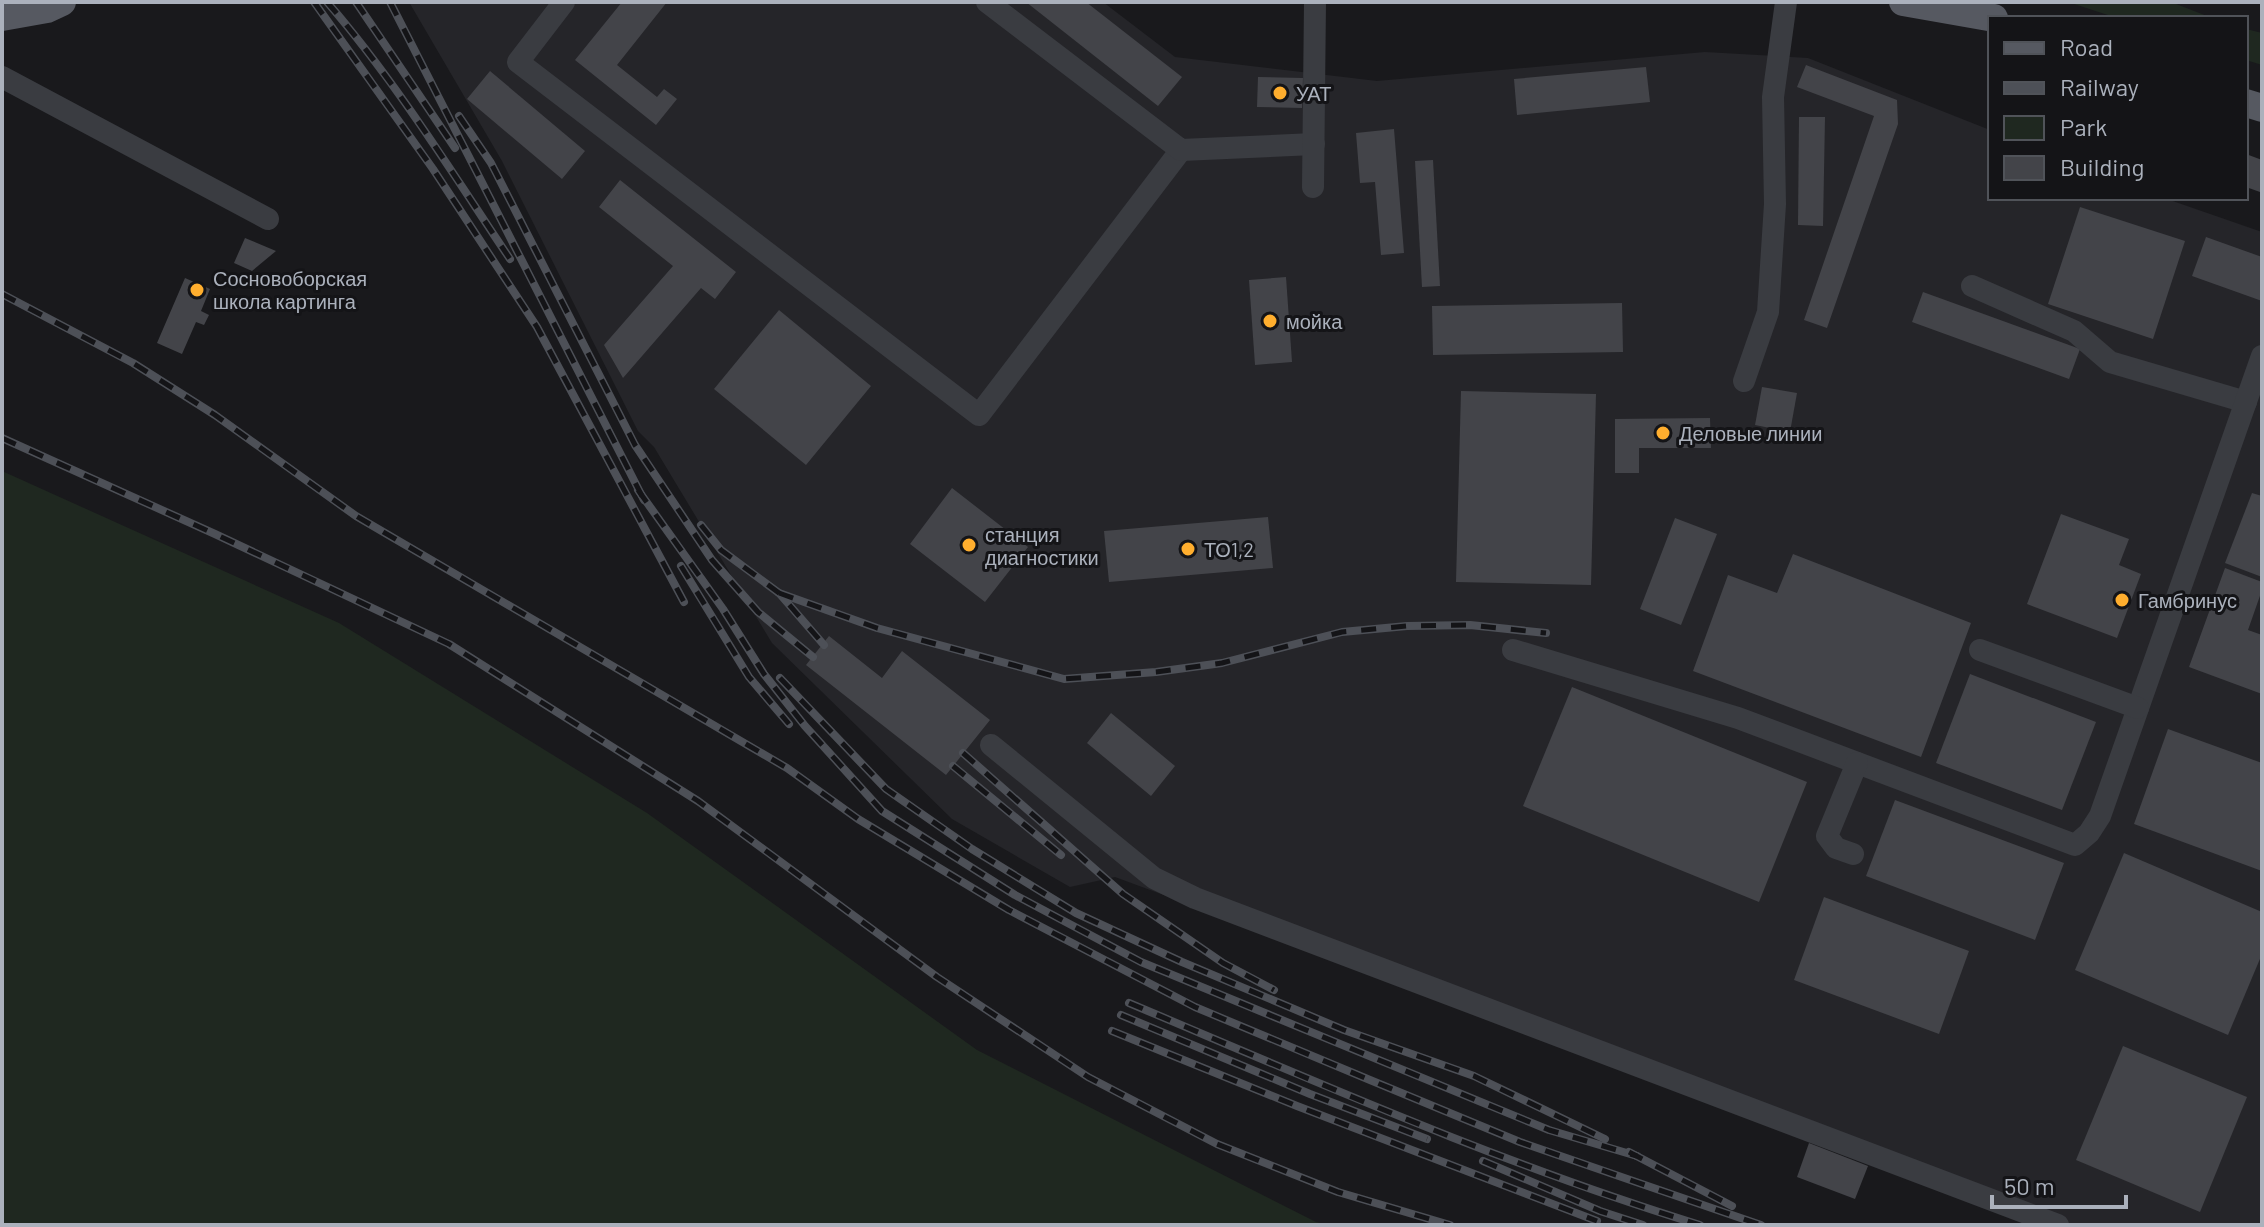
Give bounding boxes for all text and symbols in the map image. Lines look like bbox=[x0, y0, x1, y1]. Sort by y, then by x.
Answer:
legend bbox=[1988, 16, 2248, 200]
text: Road bbox=[2060, 32, 2113, 61]
text: Railway bbox=[2060, 72, 2139, 101]
place label: УАТ bbox=[1296, 81, 1331, 105]
marker: УАТ bbox=[1271, 84, 1289, 102]
text: Park bbox=[2060, 112, 2107, 141]
text: Building bbox=[2060, 152, 2144, 181]
place label: Сосновоборская школа картинга bbox=[213, 266, 367, 313]
marker: Сосновоборская школа картинга bbox=[188, 281, 206, 299]
place label: мойка bbox=[1286, 309, 1343, 333]
marker: мойка bbox=[1261, 312, 1279, 330]
place label: Деловые линии bbox=[1679, 421, 1822, 445]
marker: Деловые линии bbox=[1654, 424, 1672, 442]
place label: станция диагностики bbox=[985, 522, 1099, 569]
marker: станция диагностики bbox=[960, 536, 978, 554]
place label: ТО1,2 bbox=[1204, 537, 1254, 561]
marker: ТО1,2 bbox=[1179, 540, 1197, 558]
place label: Гамбринус bbox=[2138, 588, 2237, 612]
marker: Гамбринус bbox=[2113, 591, 2131, 609]
scale bar bbox=[1992, 1159, 2126, 1209]
text: 50 m bbox=[2004, 1171, 2055, 1200]

